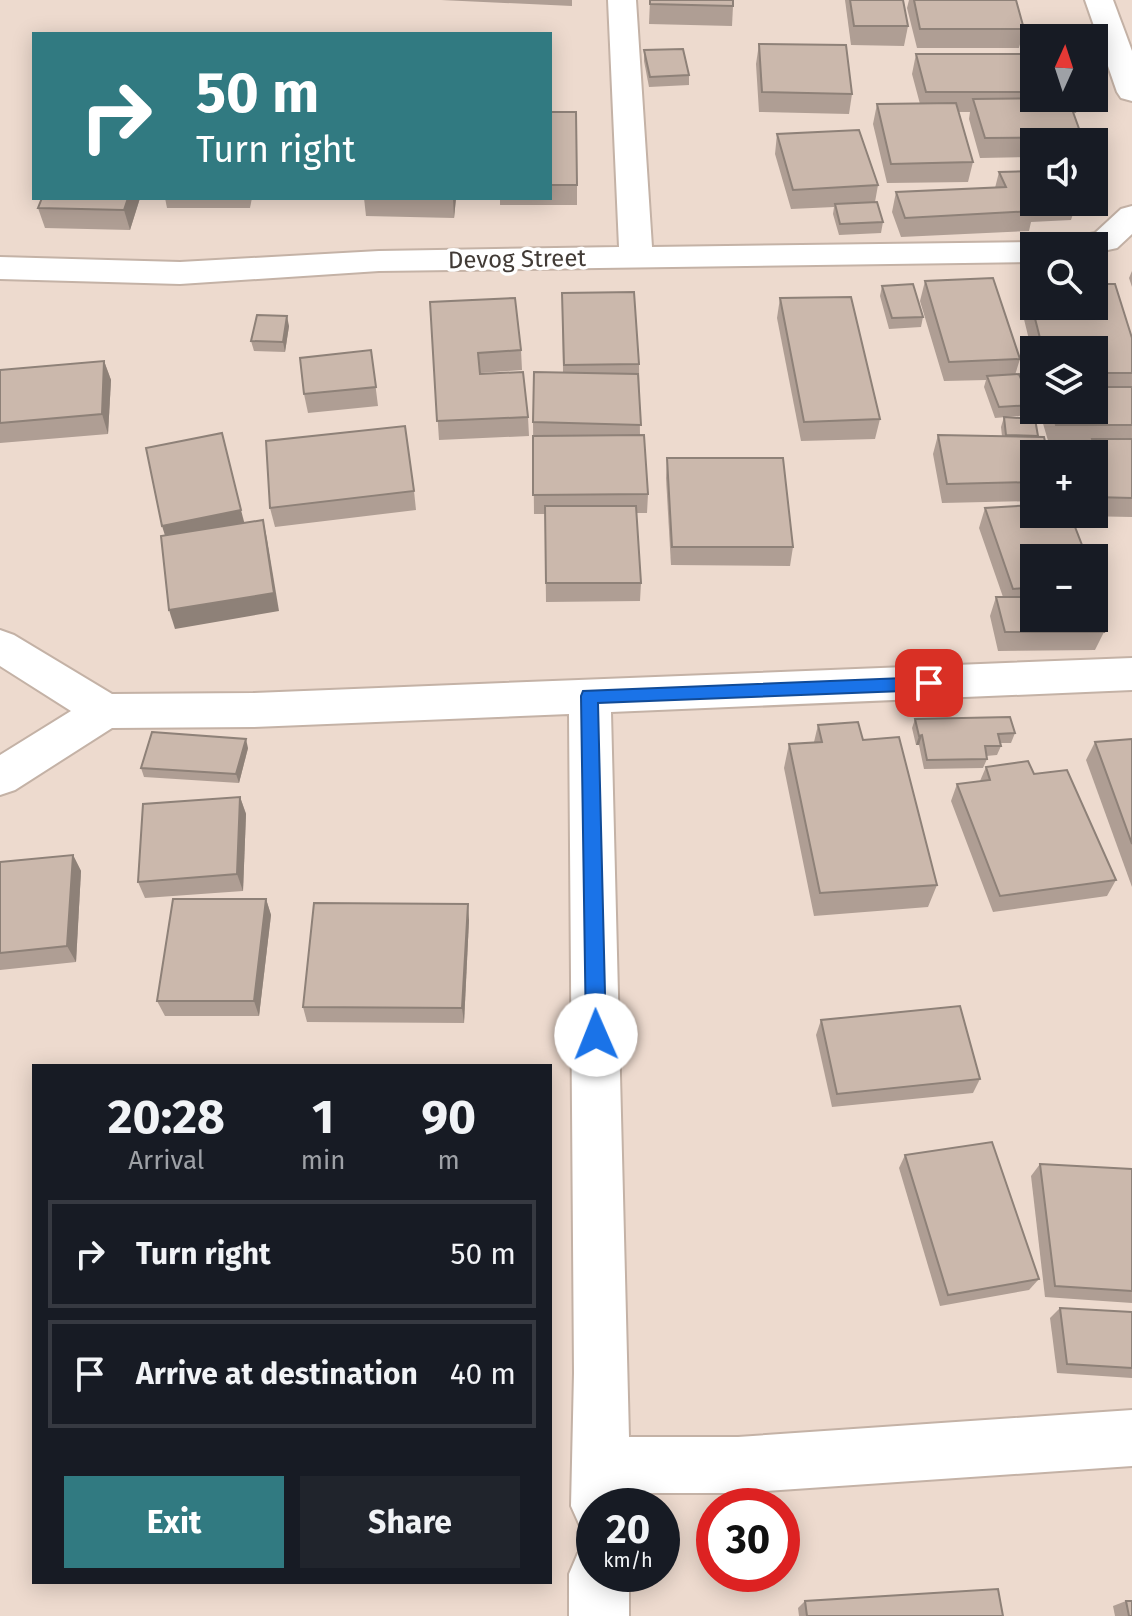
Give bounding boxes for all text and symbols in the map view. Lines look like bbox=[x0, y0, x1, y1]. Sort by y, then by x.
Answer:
north arrow bbox=[1020, 24, 1108, 112]
map controls bbox=[1020, 24, 1108, 632]
text: 50 m bbox=[196, 60, 319, 127]
icon: right bbox=[64, 64, 168, 168]
text: Turn right bbox=[196, 128, 356, 172]
button: sound bbox=[1020, 128, 1108, 216]
button: search bbox=[1020, 232, 1108, 320]
street label: Devog Street bbox=[448, 244, 587, 274]
button: layers bbox=[1020, 336, 1108, 424]
button: + bbox=[1020, 440, 1108, 528]
button: − bbox=[1020, 544, 1108, 632]
pin bbox=[895, 649, 963, 717]
icon: arrive bbox=[907, 661, 951, 705]
position arrow bbox=[554, 993, 638, 1077]
text: 20:28 bbox=[108, 1088, 225, 1146]
text: 1 bbox=[312, 1088, 334, 1146]
text: 90 bbox=[421, 1088, 476, 1146]
text: Arrival bbox=[128, 1145, 204, 1176]
text: min bbox=[301, 1145, 345, 1176]
text: m bbox=[438, 1145, 460, 1176]
icon: right bbox=[68, 1232, 112, 1276]
text: Turn right bbox=[136, 1236, 271, 1272]
text: 50 m bbox=[451, 1236, 516, 1272]
icon: arrive bbox=[68, 1352, 112, 1396]
text: Arrive at destination bbox=[136, 1356, 418, 1392]
text: 40 m bbox=[450, 1356, 516, 1392]
button: Exit bbox=[64, 1476, 284, 1568]
button: Share bbox=[300, 1476, 520, 1568]
speed limit sign: 30 bbox=[696, 1488, 800, 1592]
text: 20 bbox=[606, 1506, 650, 1554]
text: km/h bbox=[603, 1548, 653, 1572]

